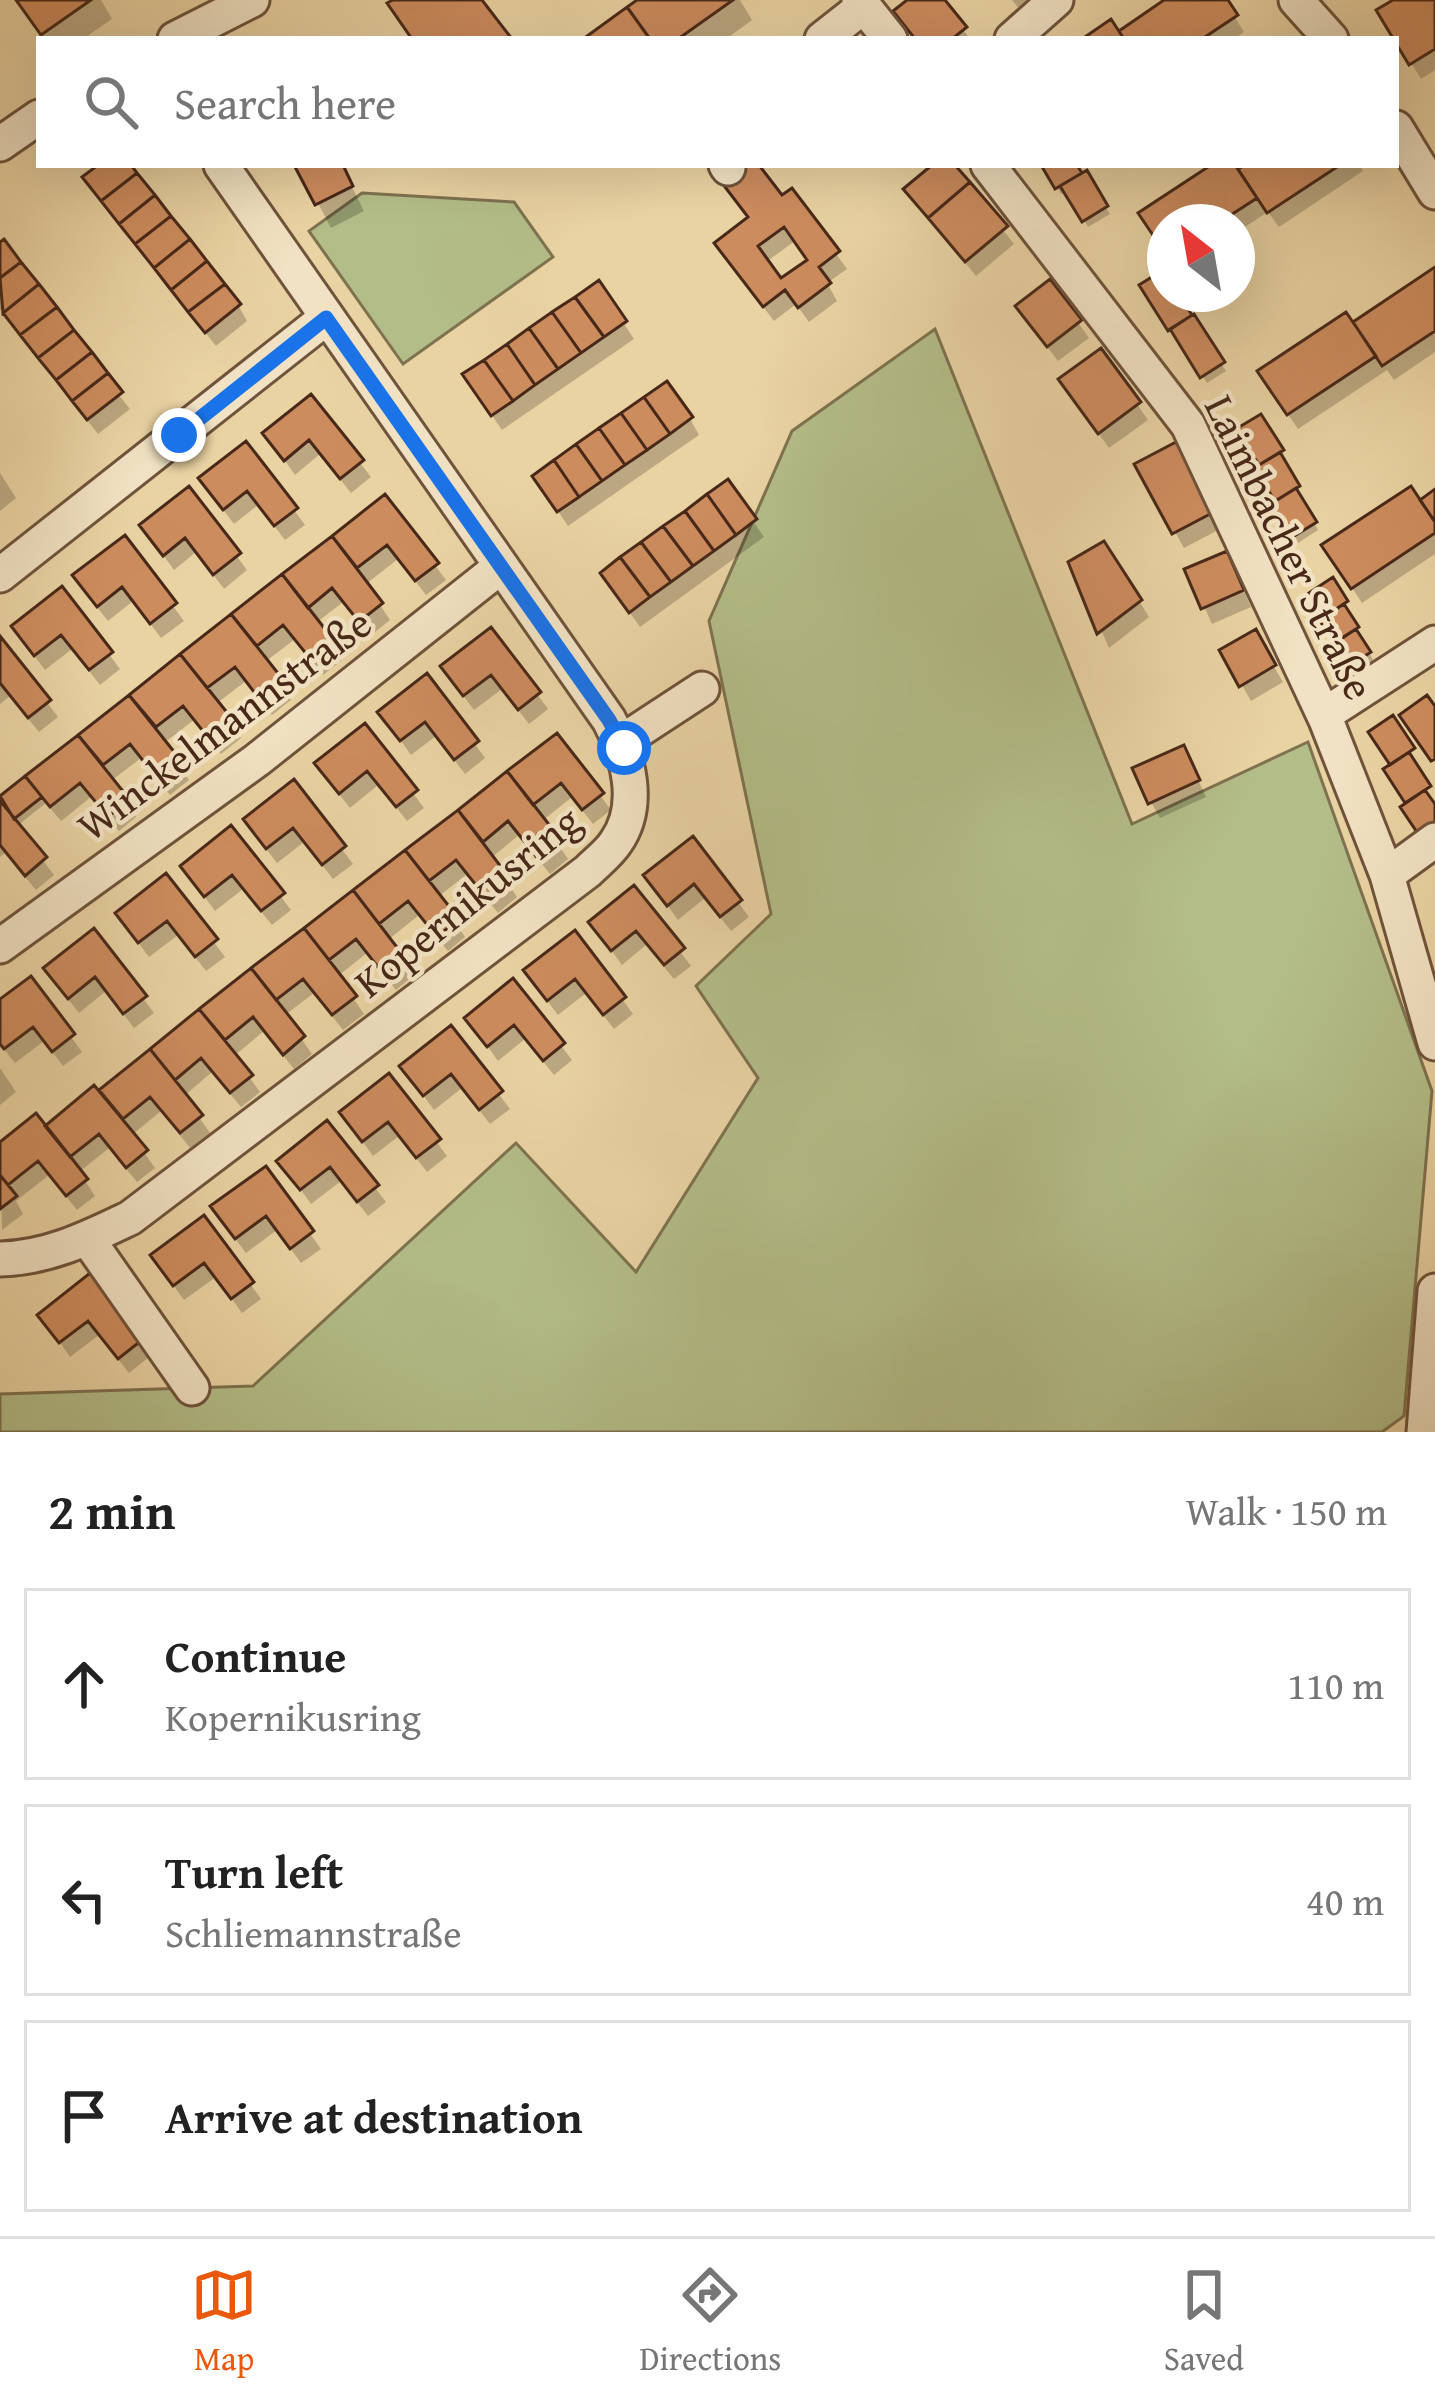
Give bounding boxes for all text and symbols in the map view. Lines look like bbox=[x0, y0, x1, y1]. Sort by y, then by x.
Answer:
search box bbox=[36, 36, 1399, 168]
icon: search bbox=[78, 69, 144, 135]
text: Search here bbox=[174, 70, 396, 135]
north arrow bbox=[1147, 204, 1255, 312]
street label: Laimbacher Straße bbox=[1190, 384, 1391, 709]
route end bbox=[152, 408, 206, 462]
street label: Winckelmannstraße bbox=[64, 592, 384, 855]
route start bbox=[597, 721, 651, 775]
street label: Kopernikusring bbox=[340, 790, 593, 1011]
text: 2 min bbox=[48, 1473, 175, 1548]
text: Walk · 150 m bbox=[1186, 1482, 1387, 1539]
text: Continue bbox=[165, 1623, 346, 1688]
icon: ahead bbox=[51, 1651, 117, 1717]
text: 110 m bbox=[1287, 1656, 1384, 1713]
text: Kopernikusring bbox=[165, 1688, 421, 1745]
text: Turn left bbox=[165, 1839, 343, 1904]
icon: left bbox=[51, 1867, 117, 1933]
text: 40 m bbox=[1306, 1872, 1384, 1929]
text: Schliemannstraße bbox=[165, 1904, 461, 1961]
icon: arrive bbox=[51, 2083, 117, 2149]
text: Arrive at destination bbox=[165, 2084, 583, 2149]
tab: Map bbox=[191, 2262, 257, 2382]
tab: Directions bbox=[640, 2262, 781, 2382]
tab: Saved bbox=[1164, 2262, 1244, 2382]

